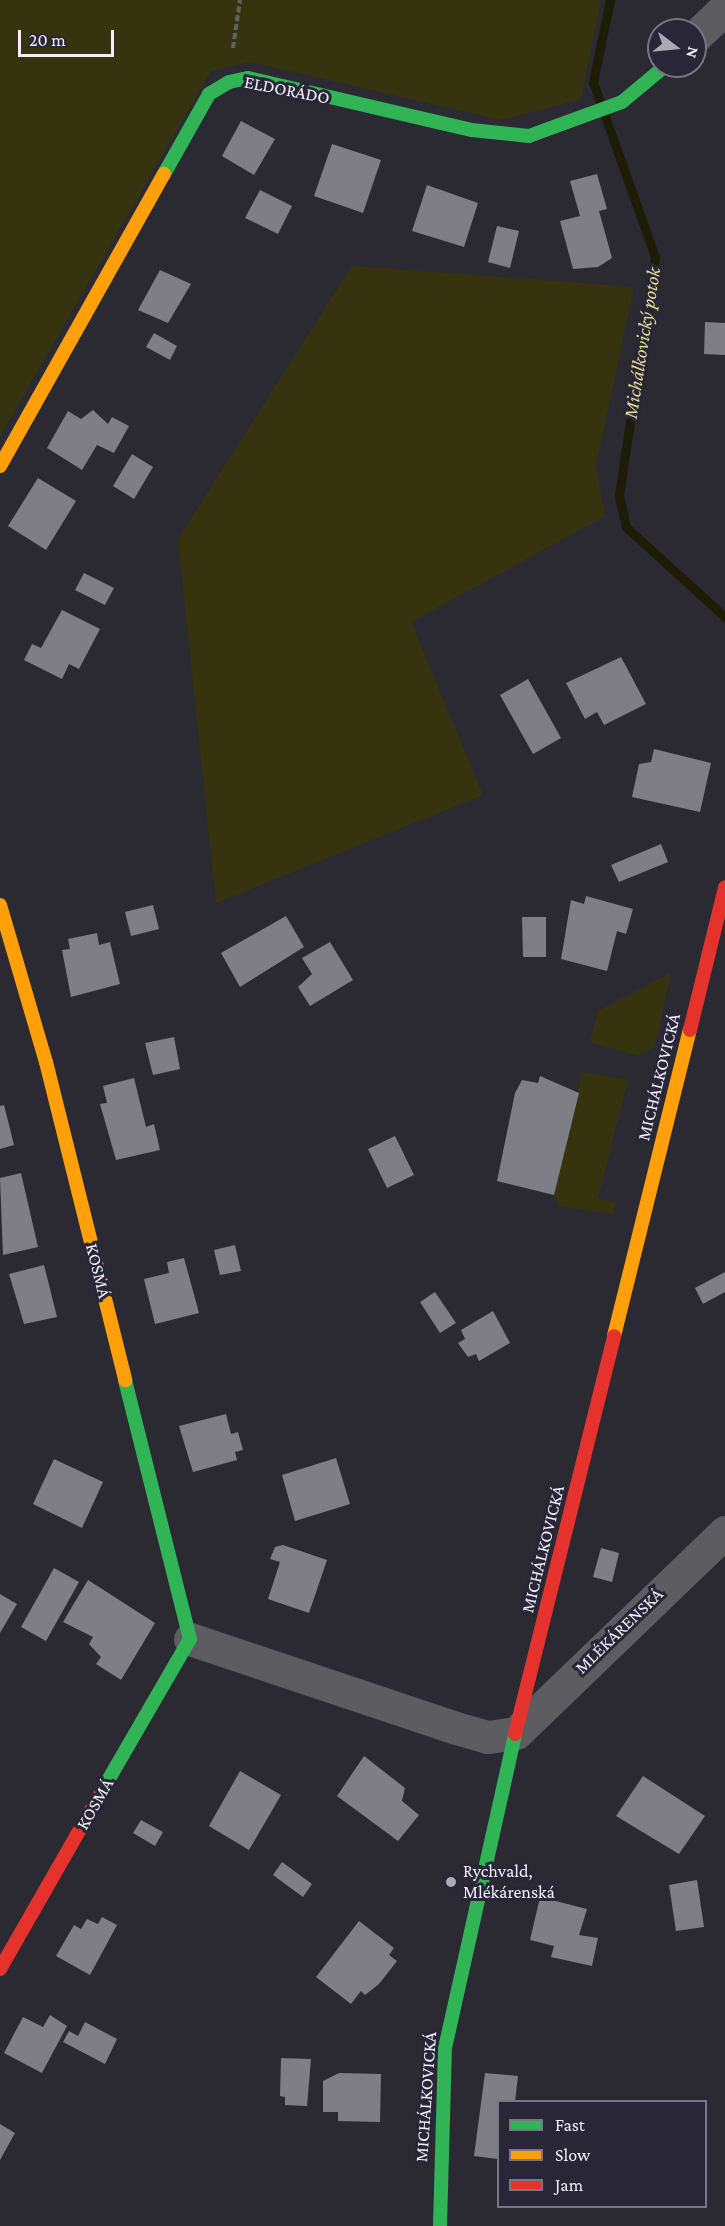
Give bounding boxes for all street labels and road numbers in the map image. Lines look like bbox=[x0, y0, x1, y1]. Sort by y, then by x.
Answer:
street label: ELDORÁDO bbox=[242, 71, 332, 109]
street label: MICHÁLKOVICKÁ bbox=[633, 1011, 685, 1143]
street label: KOSMÁ bbox=[81, 1241, 115, 1301]
street label: MICHÁLKOVICKÁ bbox=[517, 1483, 569, 1615]
street label: MLÉKÁRENSKÁ bbox=[570, 1584, 668, 1678]
street label: KOSMÁ bbox=[72, 1774, 118, 1834]
street label: MICHÁLKOVICKÁ bbox=[411, 2031, 441, 2163]

